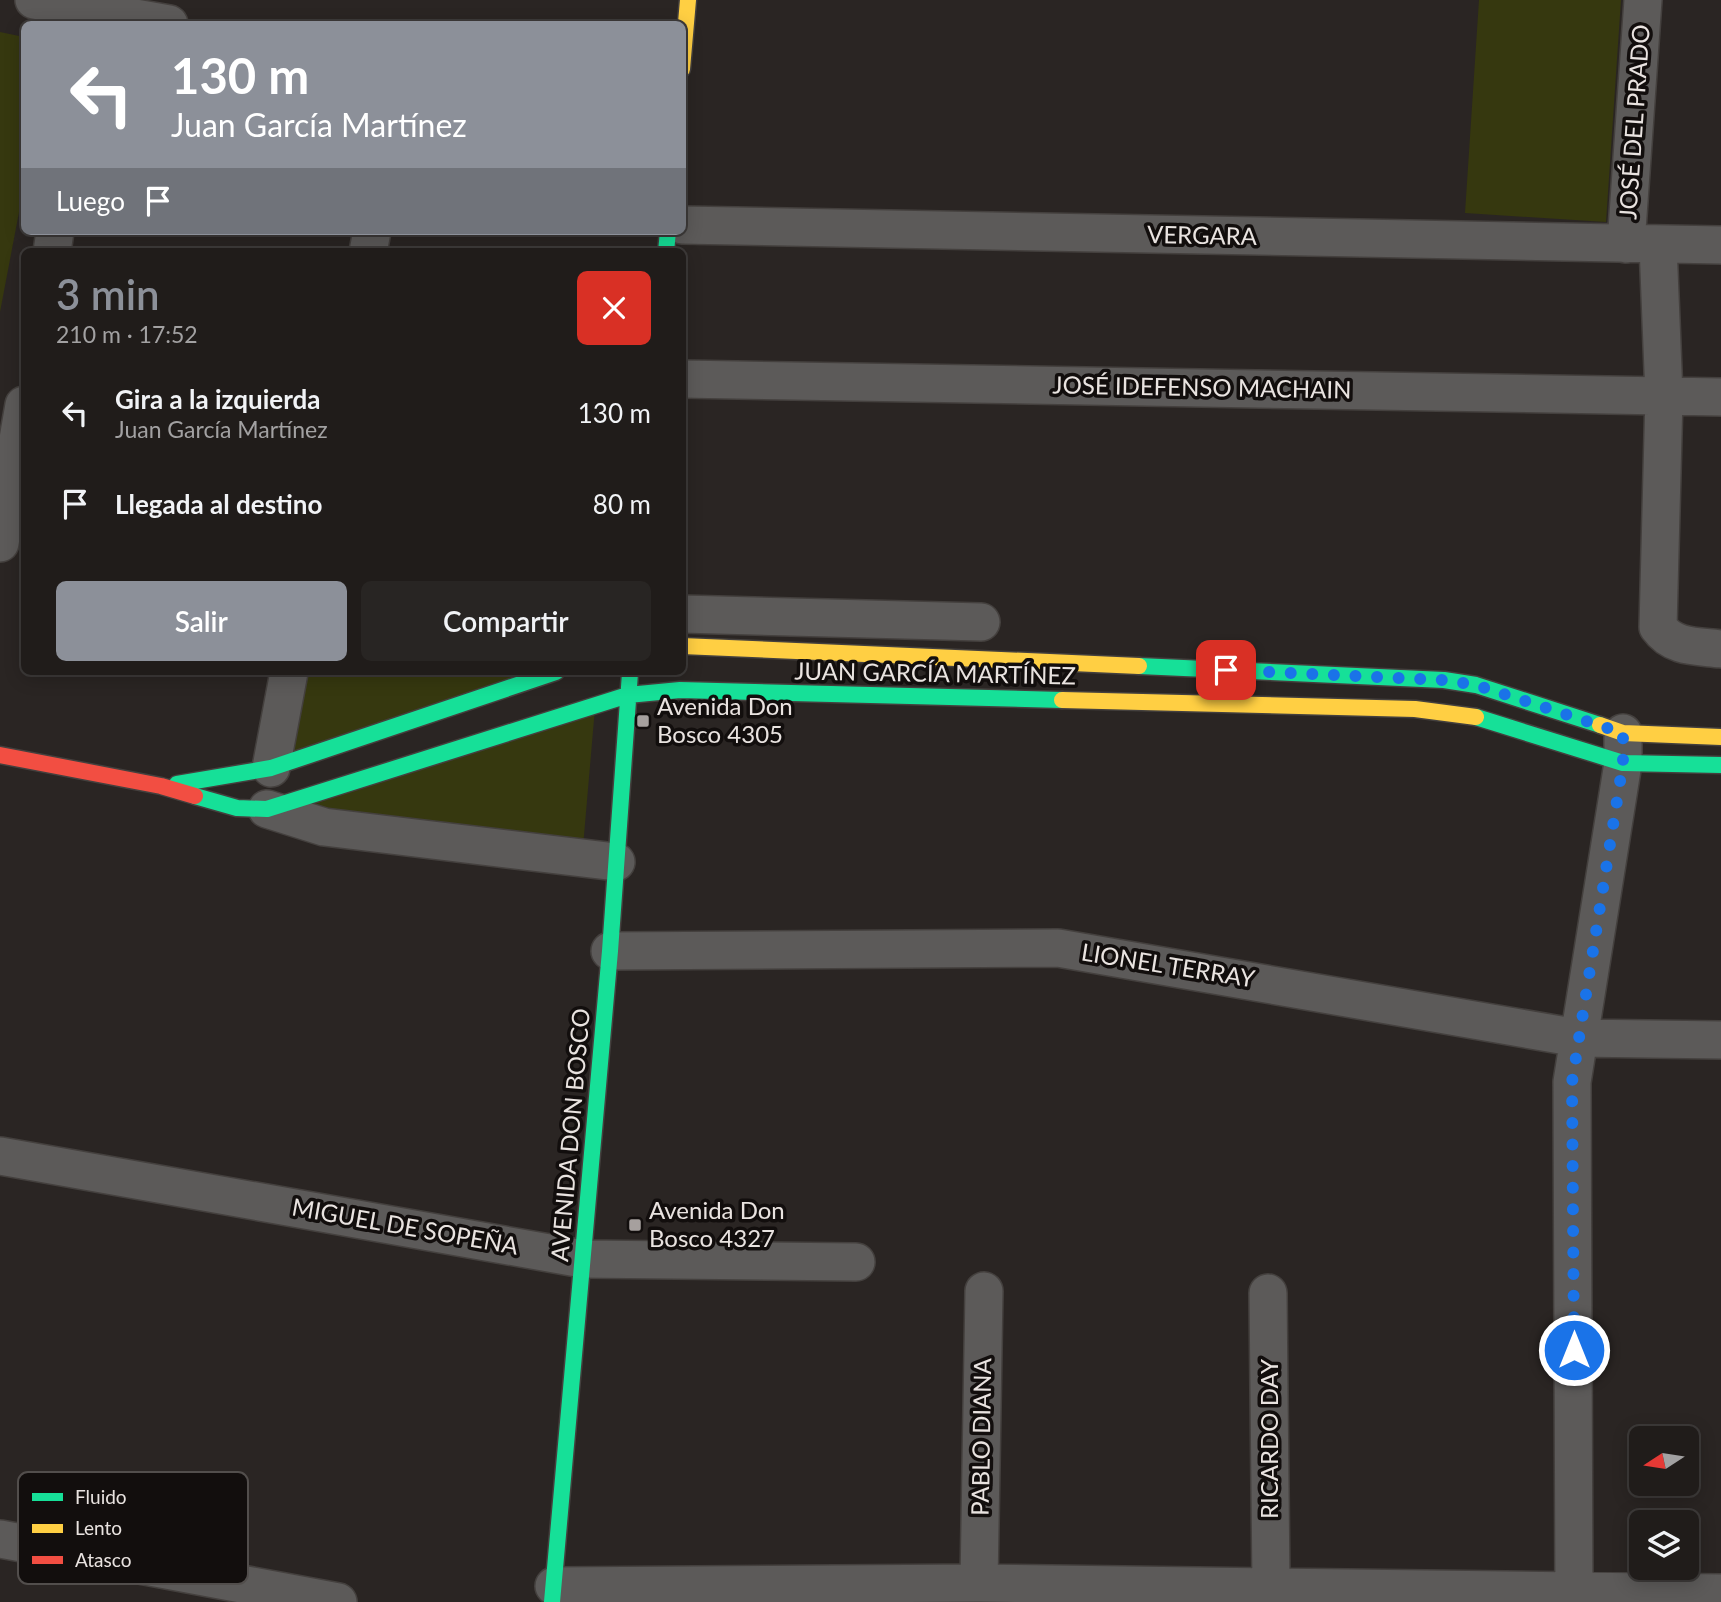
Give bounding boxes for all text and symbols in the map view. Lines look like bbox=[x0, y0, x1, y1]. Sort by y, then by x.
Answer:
street label: JOSÉ DEL PRADO bbox=[1612, 23, 1655, 220]
text: 130 m bbox=[171, 46, 309, 104]
icon: left bbox=[56, 49, 147, 140]
text: Juan García Martínez bbox=[171, 105, 467, 144]
icon: arrive bbox=[139, 182, 177, 220]
text: Luego bbox=[56, 185, 125, 217]
street label: VERGARA bbox=[1147, 219, 1258, 250]
text: 3 min bbox=[56, 269, 160, 319]
button: close bbox=[577, 271, 651, 345]
text: 210 m · 17:52 bbox=[56, 320, 198, 348]
street label: JOSÉ IDEFENSO MACHAIN bbox=[1052, 369, 1352, 404]
text: Gira a la izquierda bbox=[115, 383, 321, 415]
icon: left bbox=[56, 394, 94, 432]
text: 130 m bbox=[578, 397, 651, 429]
text: Juan García Martínez bbox=[115, 415, 328, 443]
icon: arrive bbox=[56, 485, 94, 523]
text: Llegada al destino bbox=[115, 488, 322, 520]
text: 80 m bbox=[593, 488, 651, 520]
button: Salir bbox=[56, 581, 347, 661]
button: Compartir bbox=[361, 581, 651, 661]
pin bbox=[1196, 640, 1256, 700]
icon: arrive bbox=[1207, 651, 1245, 689]
street label: JUAN GARCÍA MARTÍNEZ bbox=[794, 656, 1076, 689]
place label: Avenida Don Bosco 4305 bbox=[657, 691, 793, 748]
marker: Avenida Don Bosco 4305 bbox=[635, 713, 651, 729]
street label: LIONEL TERRAY bbox=[1079, 936, 1257, 993]
street label: AVENIDA DON BOSCO bbox=[544, 1007, 595, 1263]
street label: MIGUEL DE SOPEÑA bbox=[290, 1191, 521, 1260]
place label: Avenida Don Bosco 4327 bbox=[649, 1195, 785, 1252]
marker: Avenida Don Bosco 4327 bbox=[627, 1217, 643, 1233]
position arrow bbox=[1537, 1313, 1611, 1387]
street label: PABLO DIANA bbox=[965, 1357, 996, 1516]
street label: RICARDO DAY bbox=[1254, 1359, 1283, 1519]
north arrow bbox=[1629, 1426, 1699, 1496]
map controls bbox=[1629, 1426, 1699, 1580]
legend bbox=[18, 1472, 248, 1584]
text: Fluido bbox=[75, 1485, 127, 1508]
button: layers bbox=[1629, 1510, 1699, 1580]
text: Lento bbox=[75, 1516, 122, 1539]
text: Atasco bbox=[75, 1548, 131, 1571]

